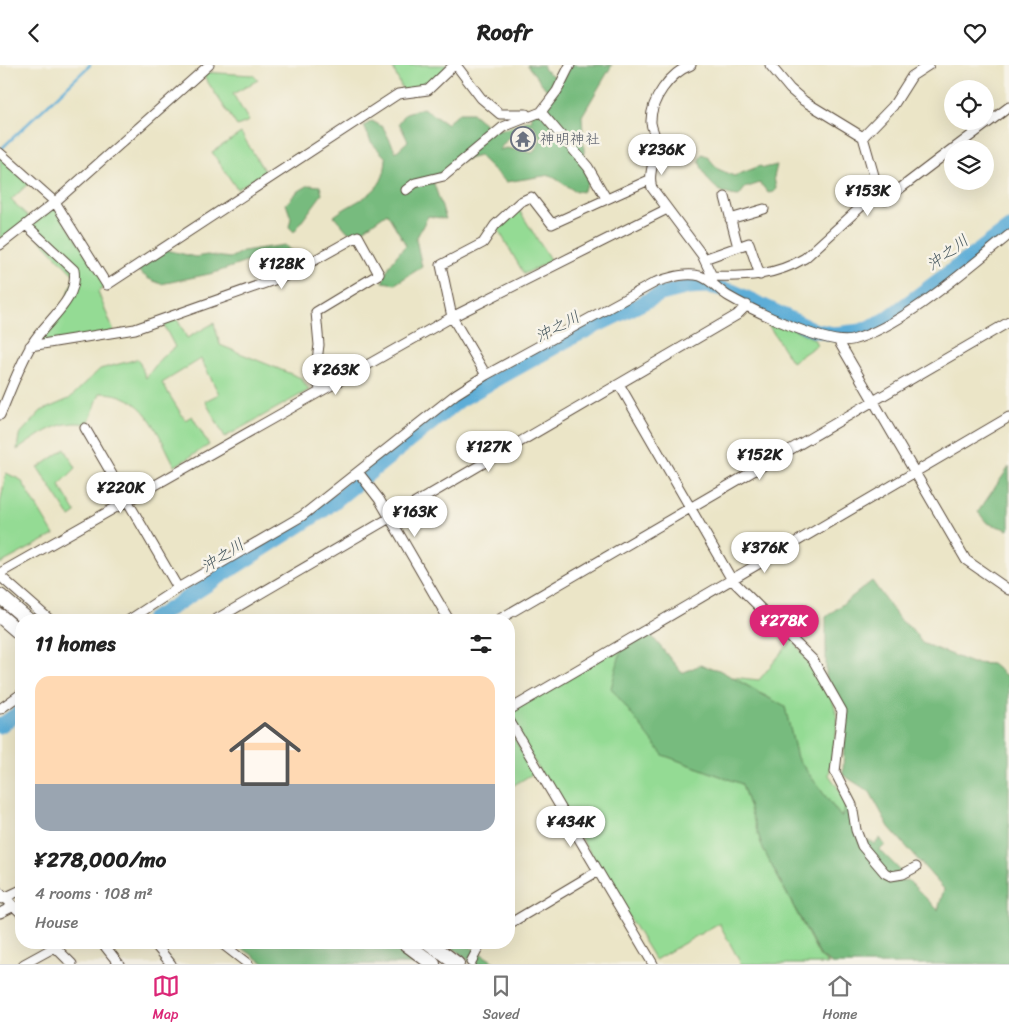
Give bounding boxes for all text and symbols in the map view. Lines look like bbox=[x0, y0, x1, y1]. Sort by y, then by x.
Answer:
text: Roofr bbox=[477, 13, 532, 52]
icon: back bbox=[20, 19, 48, 47]
icon: heart bbox=[961, 19, 989, 47]
map controls bbox=[944, 80, 994, 190]
button: locate bbox=[944, 80, 994, 130]
temple icon: 神明神社 bbox=[510, 126, 536, 152]
place label: 神明神社 bbox=[540, 126, 600, 152]
pin: ¥236K bbox=[627, 133, 697, 176]
text: ¥236K bbox=[639, 135, 685, 164]
button: layers bbox=[944, 140, 994, 190]
pin: ¥153K bbox=[833, 175, 903, 217]
text: ¥153K bbox=[846, 176, 890, 205]
water label: 沖之川 bbox=[919, 226, 975, 278]
pin: ¥128K bbox=[247, 247, 317, 290]
text: ¥128K bbox=[260, 249, 304, 278]
water label: 沖之川 bbox=[529, 302, 585, 351]
pin: ¥263K bbox=[301, 353, 371, 396]
text: ¥263K bbox=[313, 355, 359, 384]
pin: ¥127K bbox=[454, 431, 524, 473]
text: ¥127K bbox=[467, 432, 511, 461]
pin: ¥152K bbox=[725, 439, 795, 481]
text: ¥152K bbox=[738, 440, 782, 469]
pin: ¥220K bbox=[86, 471, 156, 514]
text: ¥220K bbox=[97, 473, 145, 502]
pin: ¥163K bbox=[380, 495, 450, 538]
text: ¥163K bbox=[393, 497, 437, 526]
water label: 沖之川 bbox=[194, 530, 250, 581]
pin: ¥376K bbox=[730, 531, 800, 574]
text: ¥376K bbox=[742, 533, 788, 562]
pin: ¥278K bbox=[749, 605, 819, 647]
text: ¥278K bbox=[761, 606, 807, 635]
text: 11 homes bbox=[35, 625, 116, 663]
icon: filters bbox=[467, 630, 495, 658]
icon: home bbox=[220, 709, 310, 799]
pin: ¥434K bbox=[536, 805, 606, 848]
text: ¥434K bbox=[547, 807, 595, 836]
text: ¥278,000/mo bbox=[35, 841, 166, 879]
text: 4 rooms · 108 m² bbox=[35, 879, 153, 908]
text: House bbox=[35, 908, 78, 937]
tab: Map bbox=[152, 972, 180, 1027]
tab: Saved bbox=[483, 972, 519, 1027]
tab: Home bbox=[822, 972, 857, 1027]

